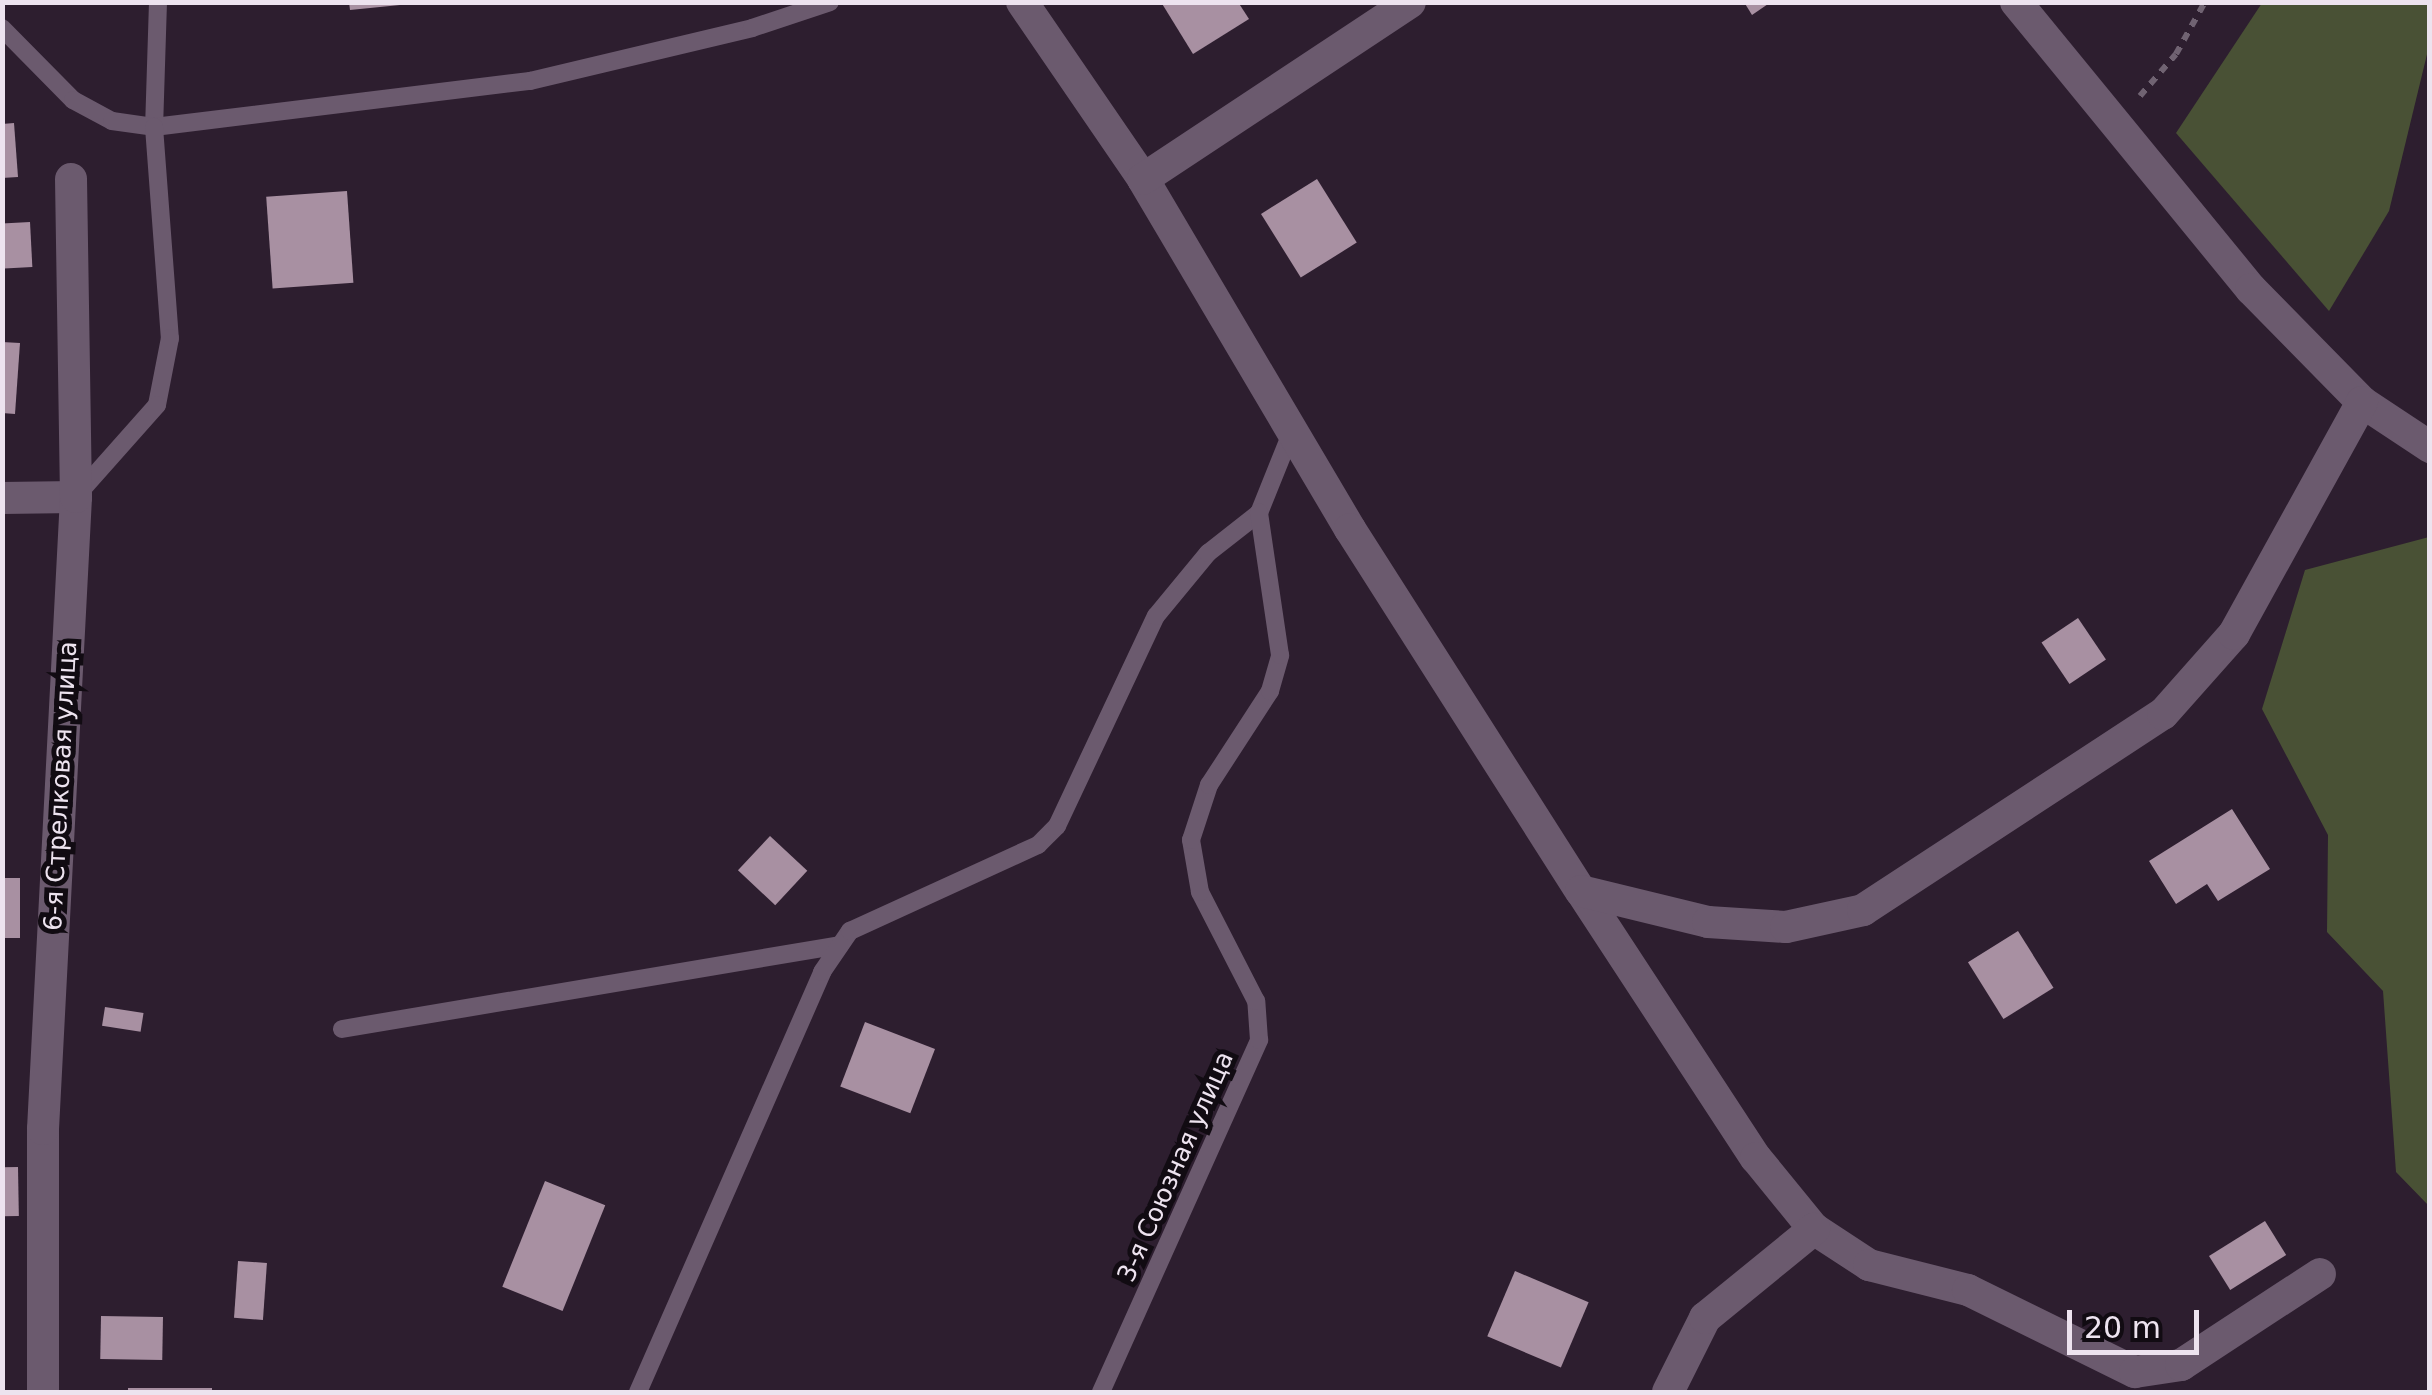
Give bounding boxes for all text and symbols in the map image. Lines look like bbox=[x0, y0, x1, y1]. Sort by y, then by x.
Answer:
street label: 6-я Стрелковая улица bbox=[38, 640, 84, 932]
street label: 3-я Союзная улица bbox=[1112, 1047, 1240, 1287]
scale bar bbox=[2072, 1290, 2204, 1352]
text: 20 m bbox=[2084, 1310, 2161, 1345]

